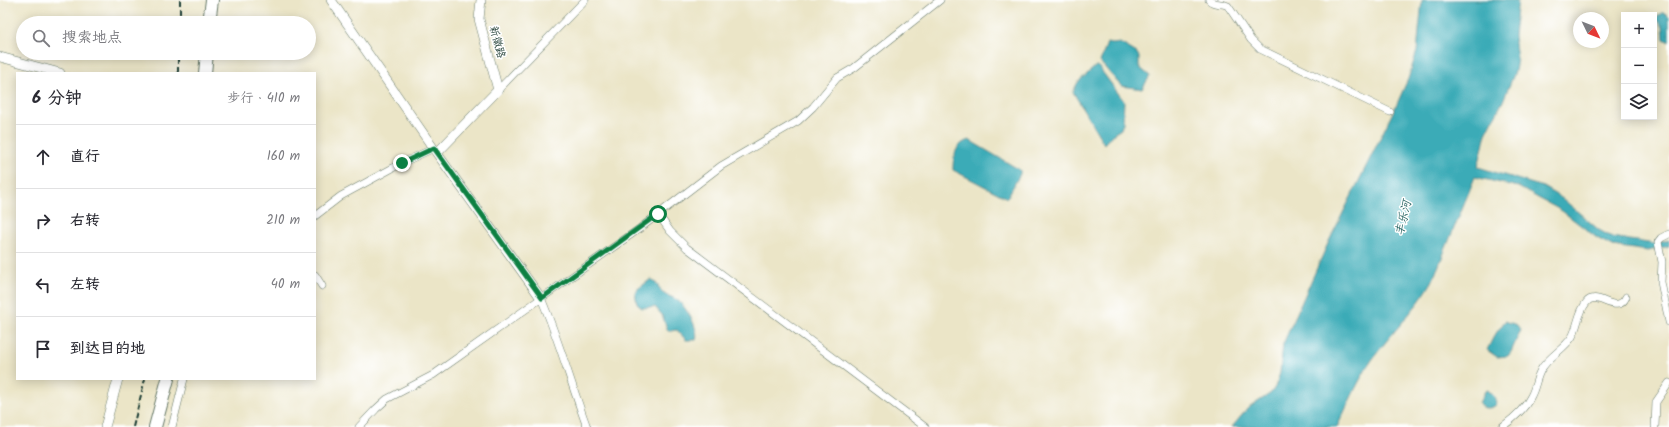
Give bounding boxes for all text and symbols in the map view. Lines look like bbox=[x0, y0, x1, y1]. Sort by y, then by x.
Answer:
north arrow bbox=[1573, 12, 1609, 48]
map controls bbox=[1621, 12, 1657, 120]
button: + bbox=[1621, 12, 1657, 48]
search box bbox=[16, 16, 316, 60]
street label: 新徽路 bbox=[484, 24, 510, 61]
text: 搜索地点 bbox=[62, 26, 122, 50]
icon: search bbox=[30, 27, 52, 49]
button: − bbox=[1621, 48, 1657, 84]
button: layers bbox=[1621, 84, 1657, 120]
text: 6 分钟 bbox=[32, 85, 82, 112]
text: 步行 · 410 m bbox=[227, 88, 300, 109]
text: 直行 bbox=[70, 145, 100, 169]
icon: ahead bbox=[32, 146, 54, 168]
text: 160 m bbox=[267, 146, 300, 167]
route end bbox=[393, 154, 411, 172]
water label: 丰乐河 bbox=[1390, 196, 1417, 238]
route start bbox=[649, 205, 667, 223]
text: 右转 bbox=[70, 209, 100, 233]
icon: right bbox=[32, 210, 54, 232]
text: 210 m bbox=[266, 210, 300, 231]
text: 左转 bbox=[70, 273, 100, 297]
icon: left bbox=[32, 274, 54, 296]
text: 40 m bbox=[271, 274, 300, 295]
text: 到达目的地 bbox=[70, 337, 145, 361]
icon: arrive bbox=[32, 338, 54, 360]

